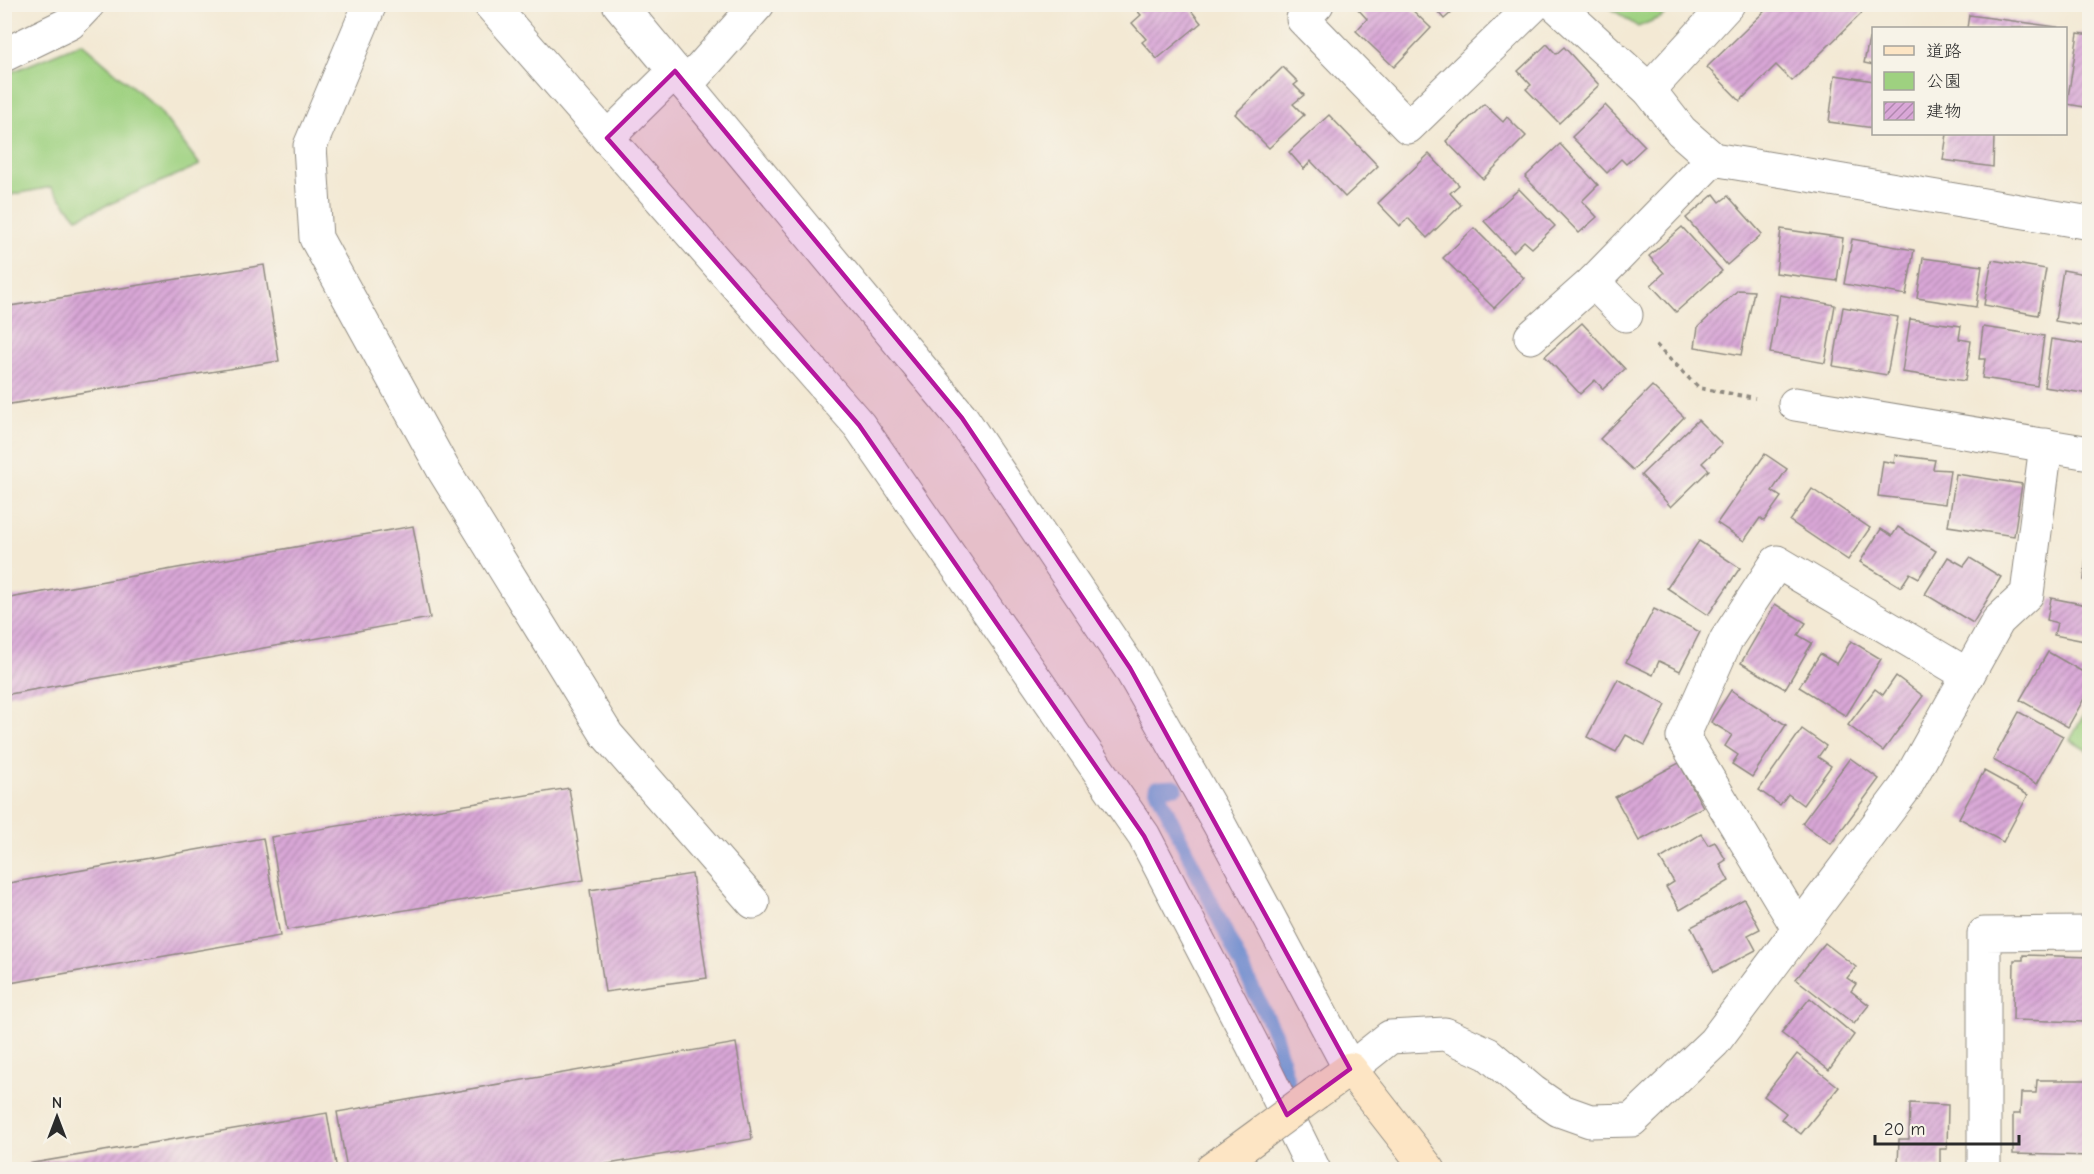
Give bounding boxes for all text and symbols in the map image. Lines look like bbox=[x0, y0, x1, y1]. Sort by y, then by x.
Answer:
legend bbox=[1872, 27, 2067, 135]
text: 道路 bbox=[1926, 41, 1962, 62]
text: 公園 bbox=[1926, 71, 1962, 92]
text: 建物 bbox=[1926, 101, 1962, 122]
north arrow bbox=[27, 1087, 87, 1147]
text: N bbox=[52, 1094, 62, 1112]
scale bar bbox=[1875, 1108, 2019, 1146]
text: 20 m bbox=[1884, 1119, 1925, 1140]

